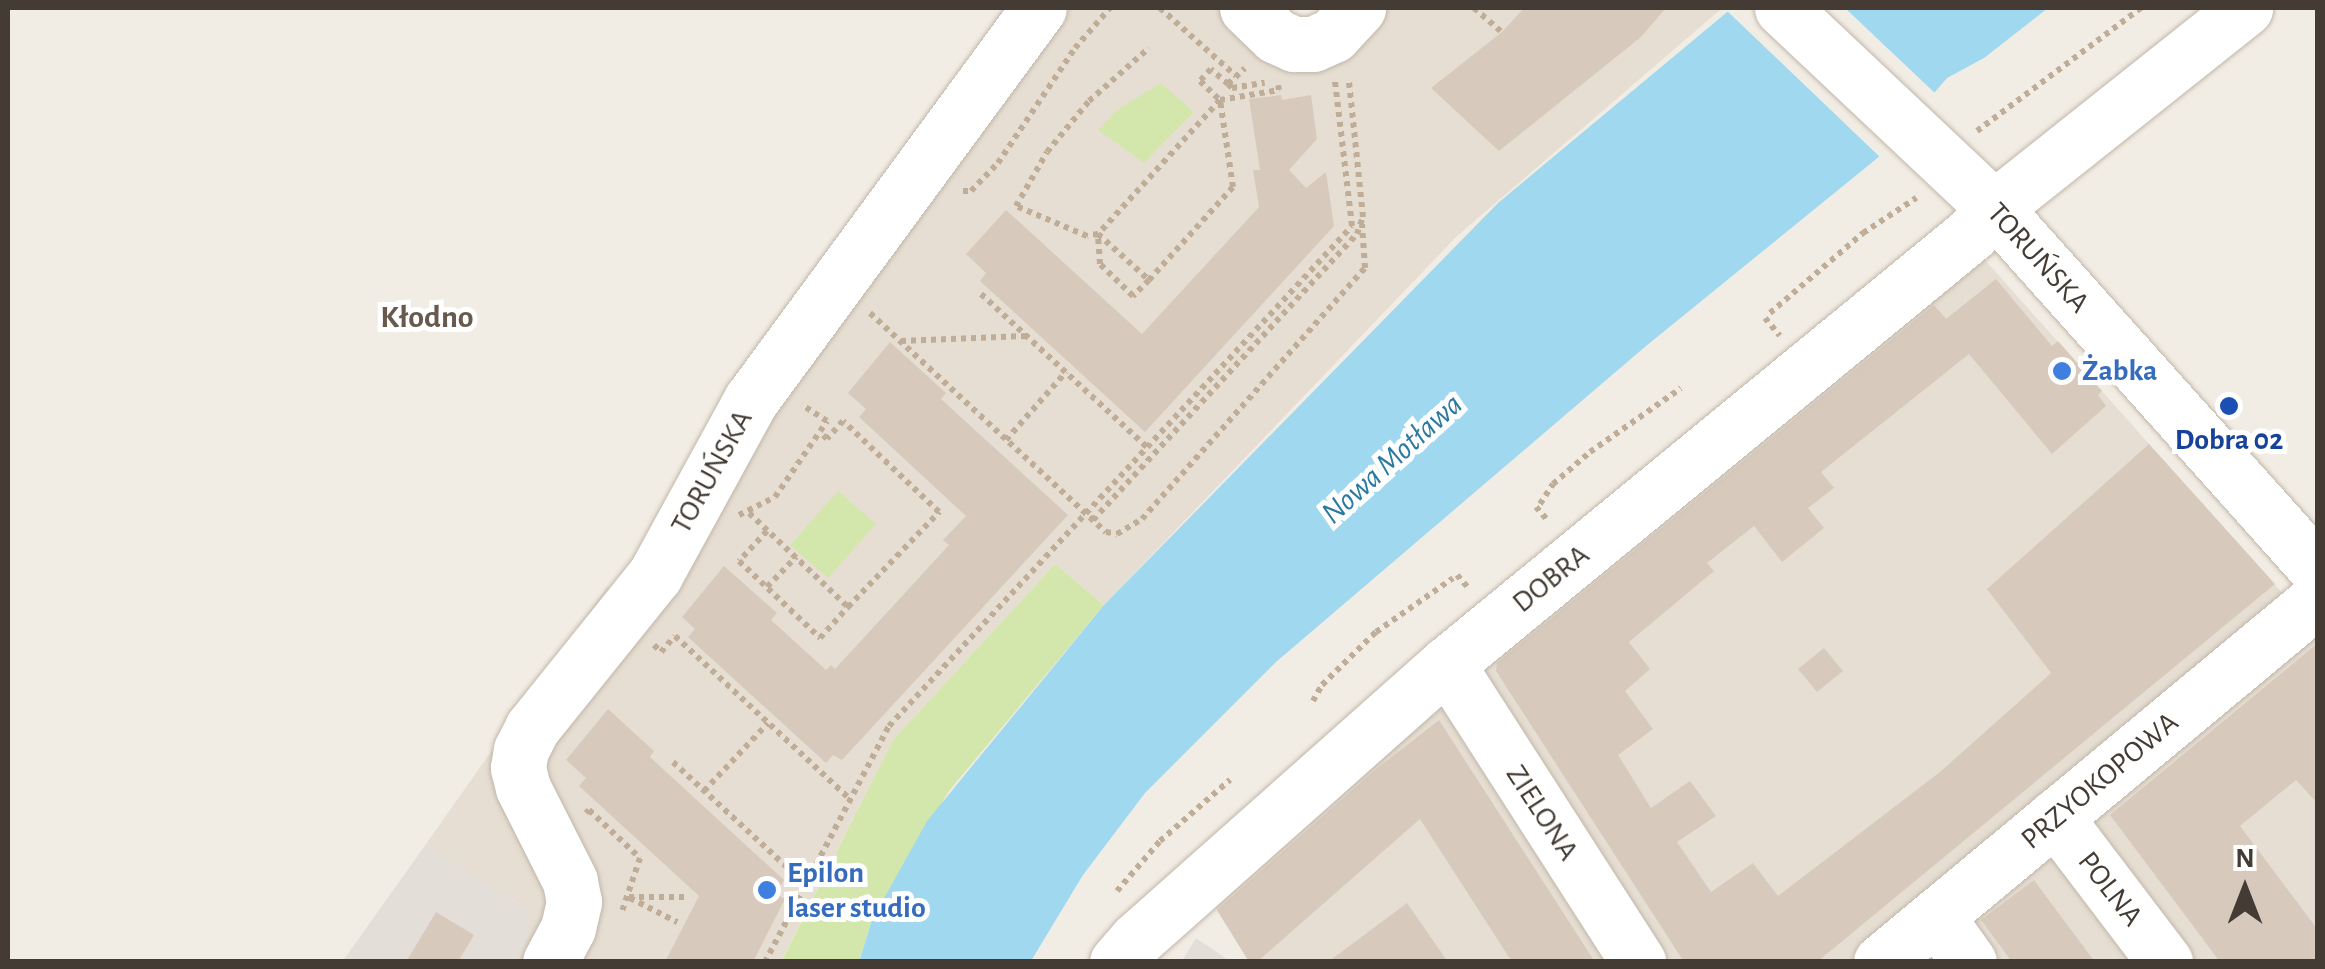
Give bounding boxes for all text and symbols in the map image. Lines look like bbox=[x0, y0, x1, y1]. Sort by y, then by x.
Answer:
street label: TORUŃSKA bbox=[1979, 196, 2097, 320]
district label: Kłodno bbox=[380, 298, 474, 336]
place label: Żabka bbox=[2082, 353, 2157, 389]
marker: Żabka bbox=[2051, 360, 2073, 382]
water label: Nowa Motława bbox=[1313, 385, 1471, 533]
marker: Dobra 02 bbox=[2218, 395, 2240, 417]
street label: TORUŃSKA bbox=[663, 404, 761, 540]
place label: Dobra 02 bbox=[2175, 422, 2283, 458]
street label: DOBRA bbox=[1505, 537, 1597, 621]
street label: PRZYOKOPOWA bbox=[2014, 705, 2186, 857]
street label: ZIELONA bbox=[1498, 758, 1586, 868]
north arrow bbox=[2195, 839, 2295, 939]
street label: POLNA bbox=[2070, 844, 2150, 934]
text: N bbox=[2235, 845, 2255, 873]
place label: Epilon laser studio bbox=[787, 855, 926, 926]
marker: Epilon laser studio bbox=[756, 879, 778, 901]

